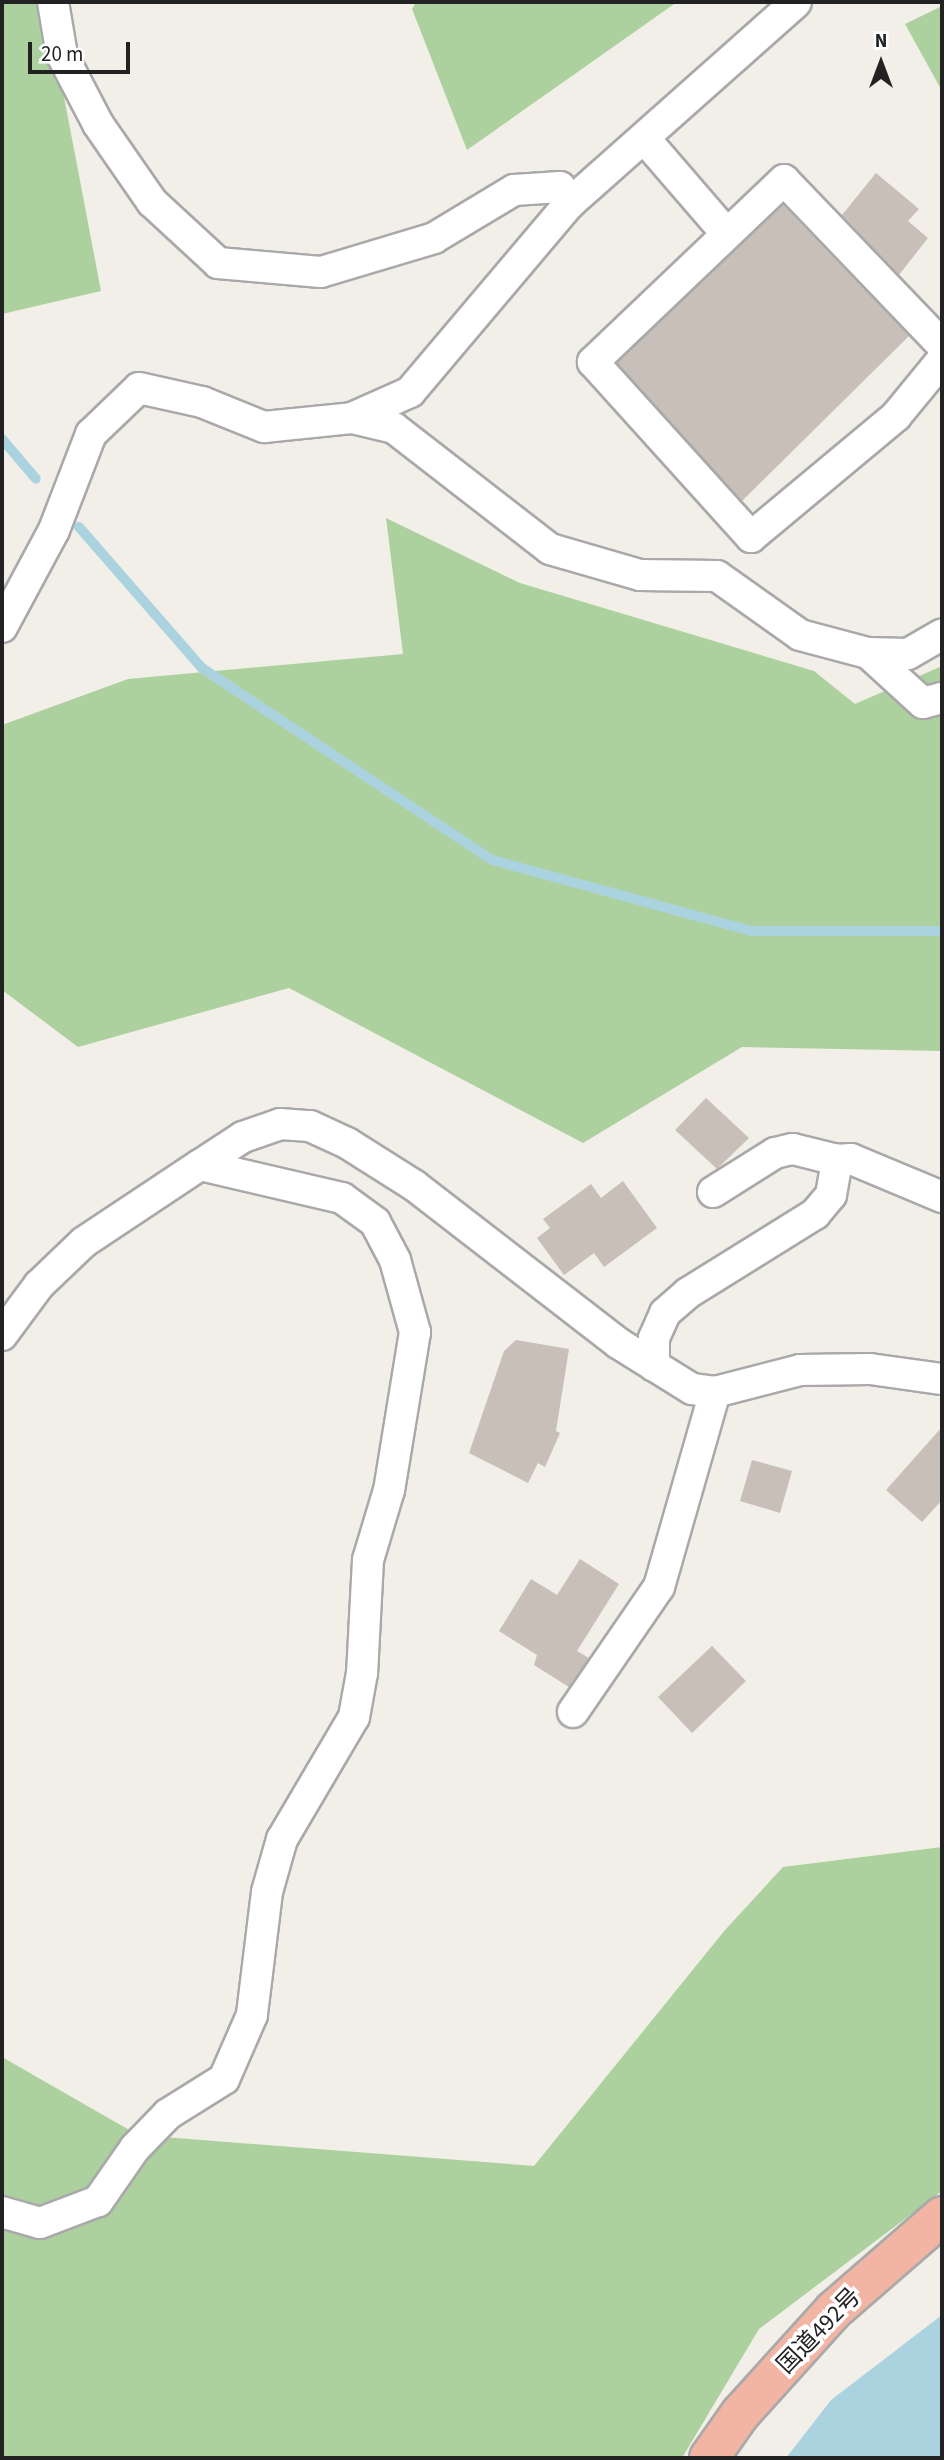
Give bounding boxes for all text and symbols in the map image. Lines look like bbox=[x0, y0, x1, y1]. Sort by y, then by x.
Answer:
scale bar bbox=[32, 28, 133, 72]
north arrow bbox=[846, 28, 916, 98]
text: N bbox=[875, 28, 887, 55]
text: 20 m bbox=[41, 39, 83, 69]
street label: 国道492号 bbox=[771, 2282, 867, 2380]

